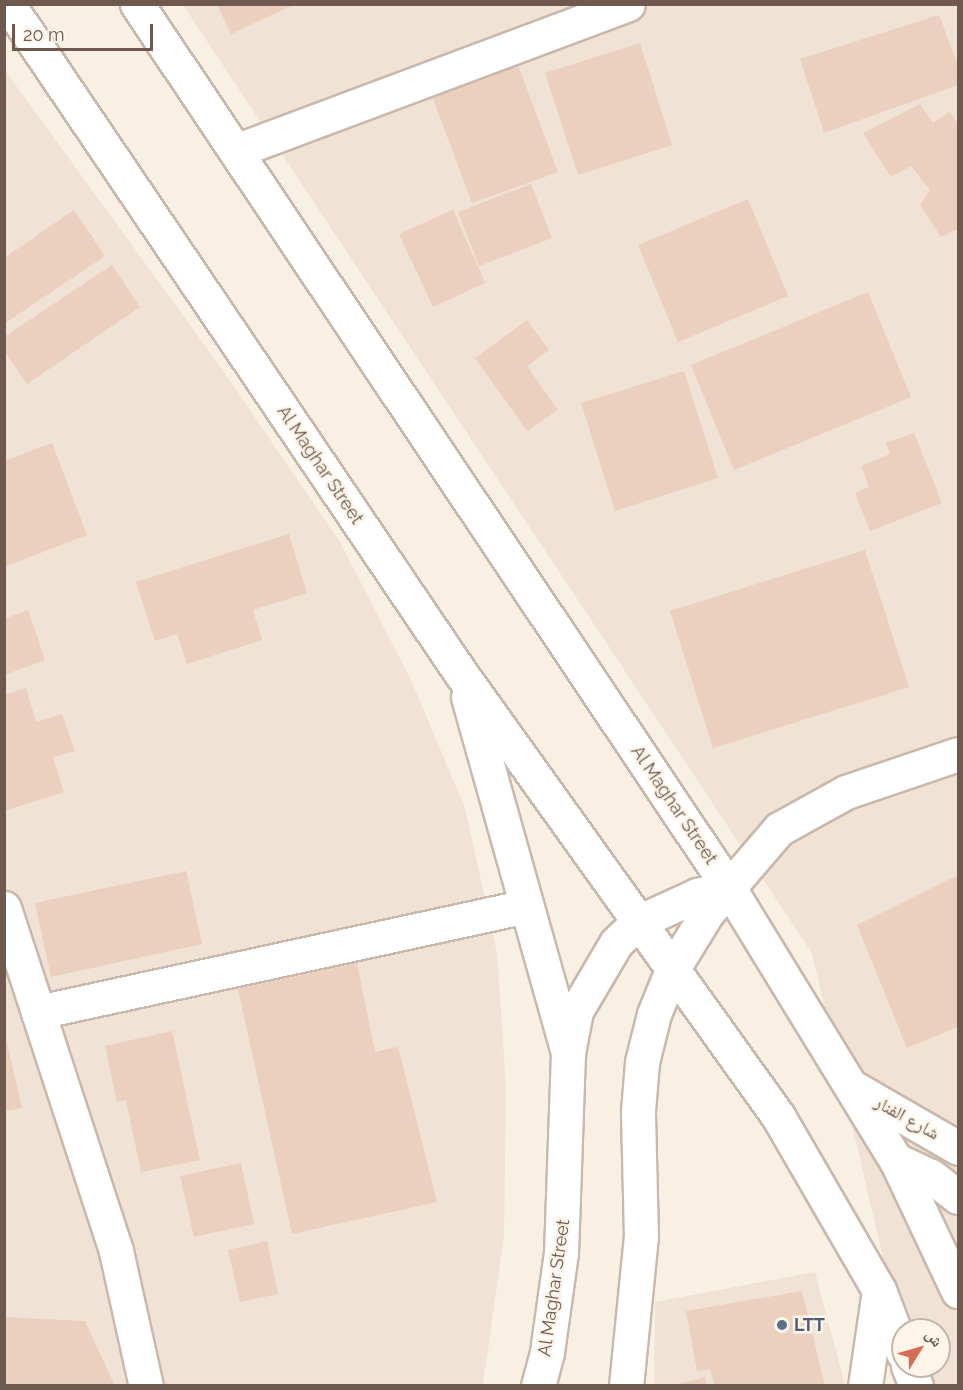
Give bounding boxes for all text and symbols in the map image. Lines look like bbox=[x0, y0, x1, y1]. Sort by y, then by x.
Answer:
scale bar bbox=[15, 12, 156, 50]
text: 20 m bbox=[23, 24, 65, 45]
street label: Al Maghar Street bbox=[272, 401, 368, 529]
street label: Al Maghar Street bbox=[626, 741, 722, 869]
street label: شارع الفنار bbox=[871, 1091, 943, 1145]
street label: Al Maghar Street bbox=[534, 1217, 574, 1359]
place label: LTT bbox=[794, 1314, 825, 1336]
marker: LTT bbox=[775, 1318, 789, 1332]
north arrow bbox=[891, 1318, 951, 1378]
text: ش bbox=[921, 1326, 947, 1351]

